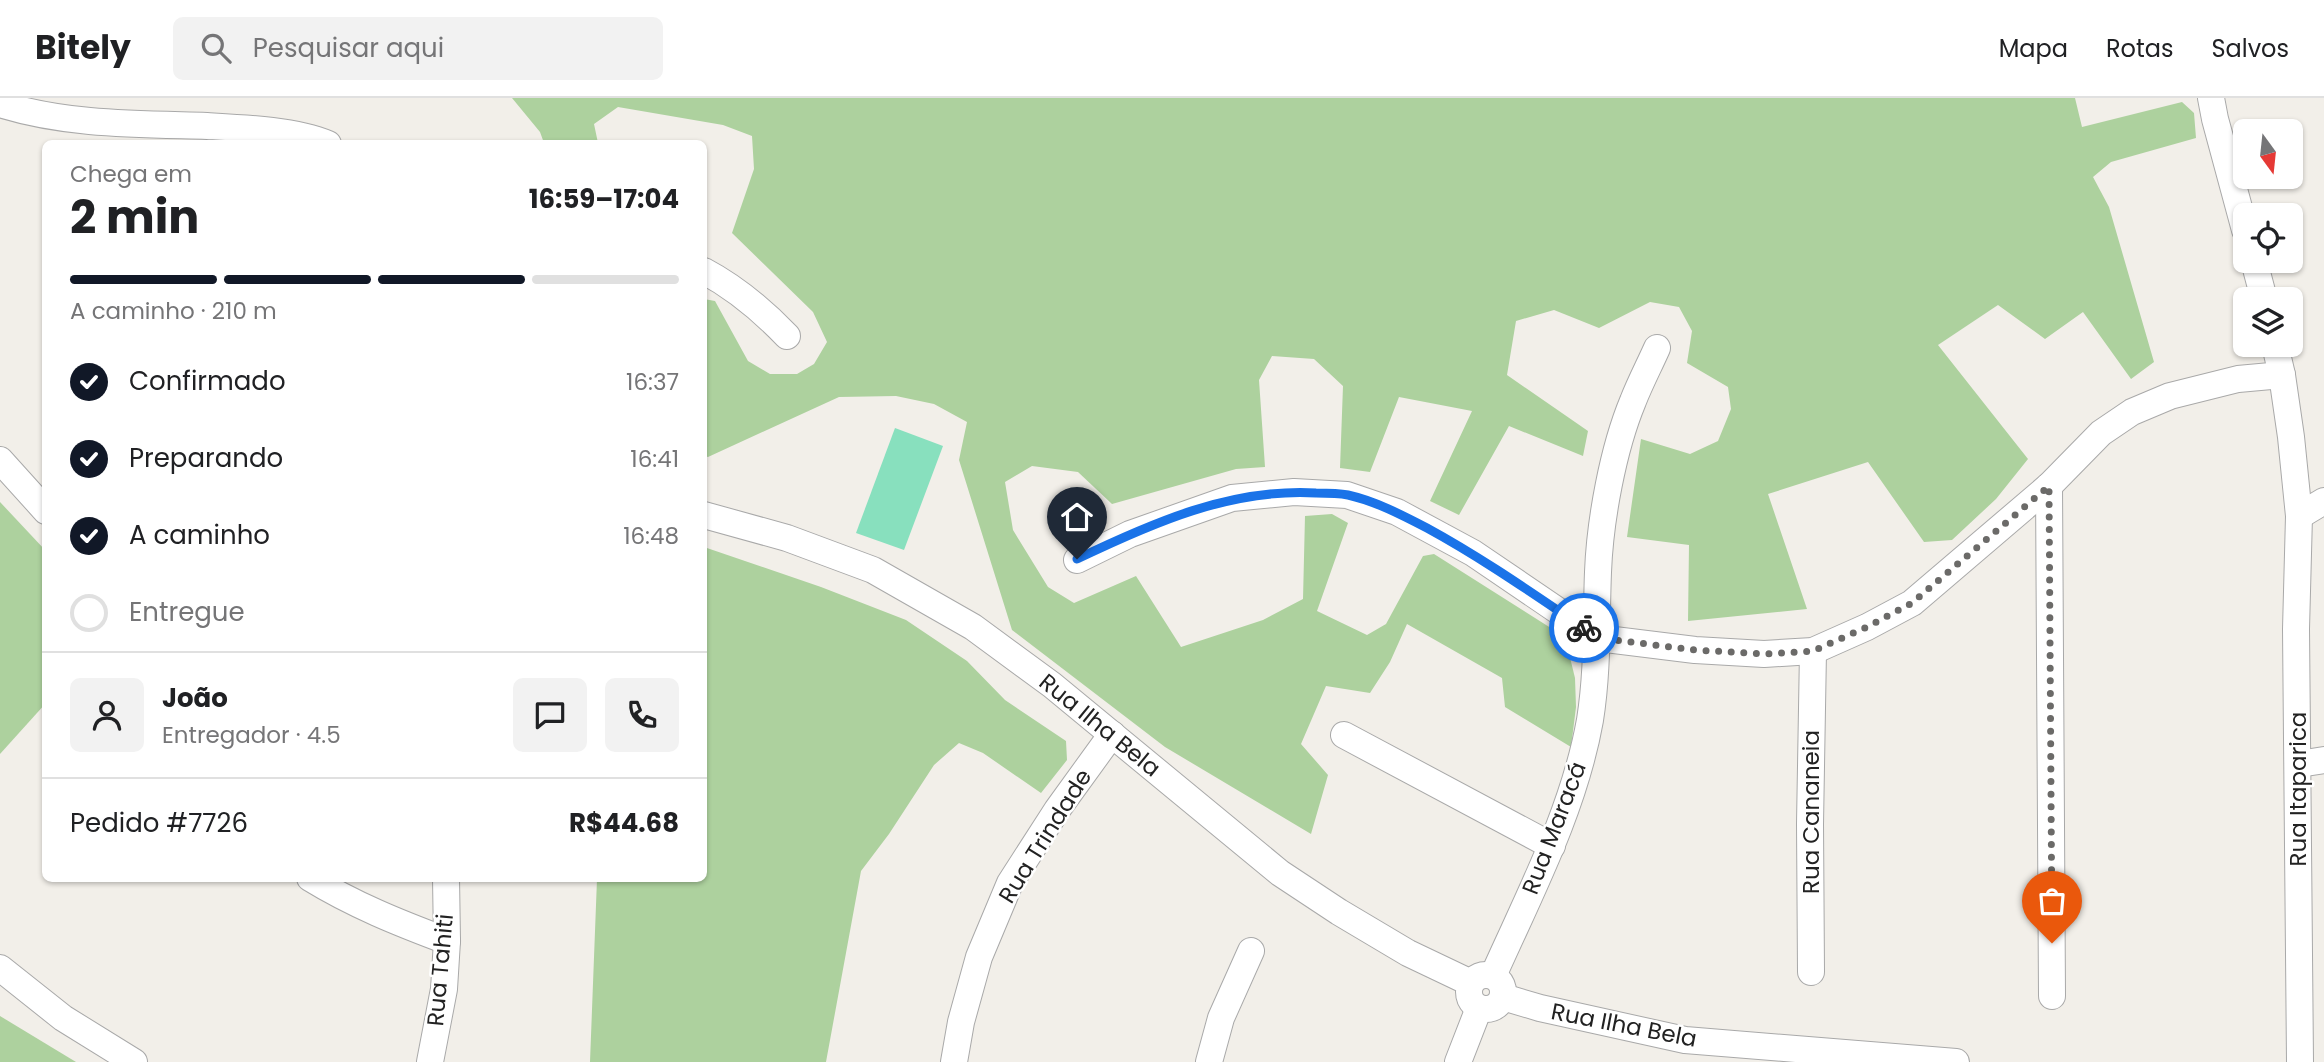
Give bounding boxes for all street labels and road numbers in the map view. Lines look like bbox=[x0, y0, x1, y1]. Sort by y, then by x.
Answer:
street label: Rua Ilha Bela bbox=[1033, 666, 1167, 784]
street label: Rua Itaparica bbox=[2282, 712, 2314, 866]
street label: Rua Cananeia bbox=[1795, 730, 1827, 894]
street label: Rua Maracá bbox=[1514, 757, 1594, 899]
street label: Rua Trindade bbox=[991, 763, 1099, 909]
street label: Rua Tahiti bbox=[419, 912, 461, 1028]
street label: Rua Ilha Bela bbox=[1548, 995, 1700, 1055]

